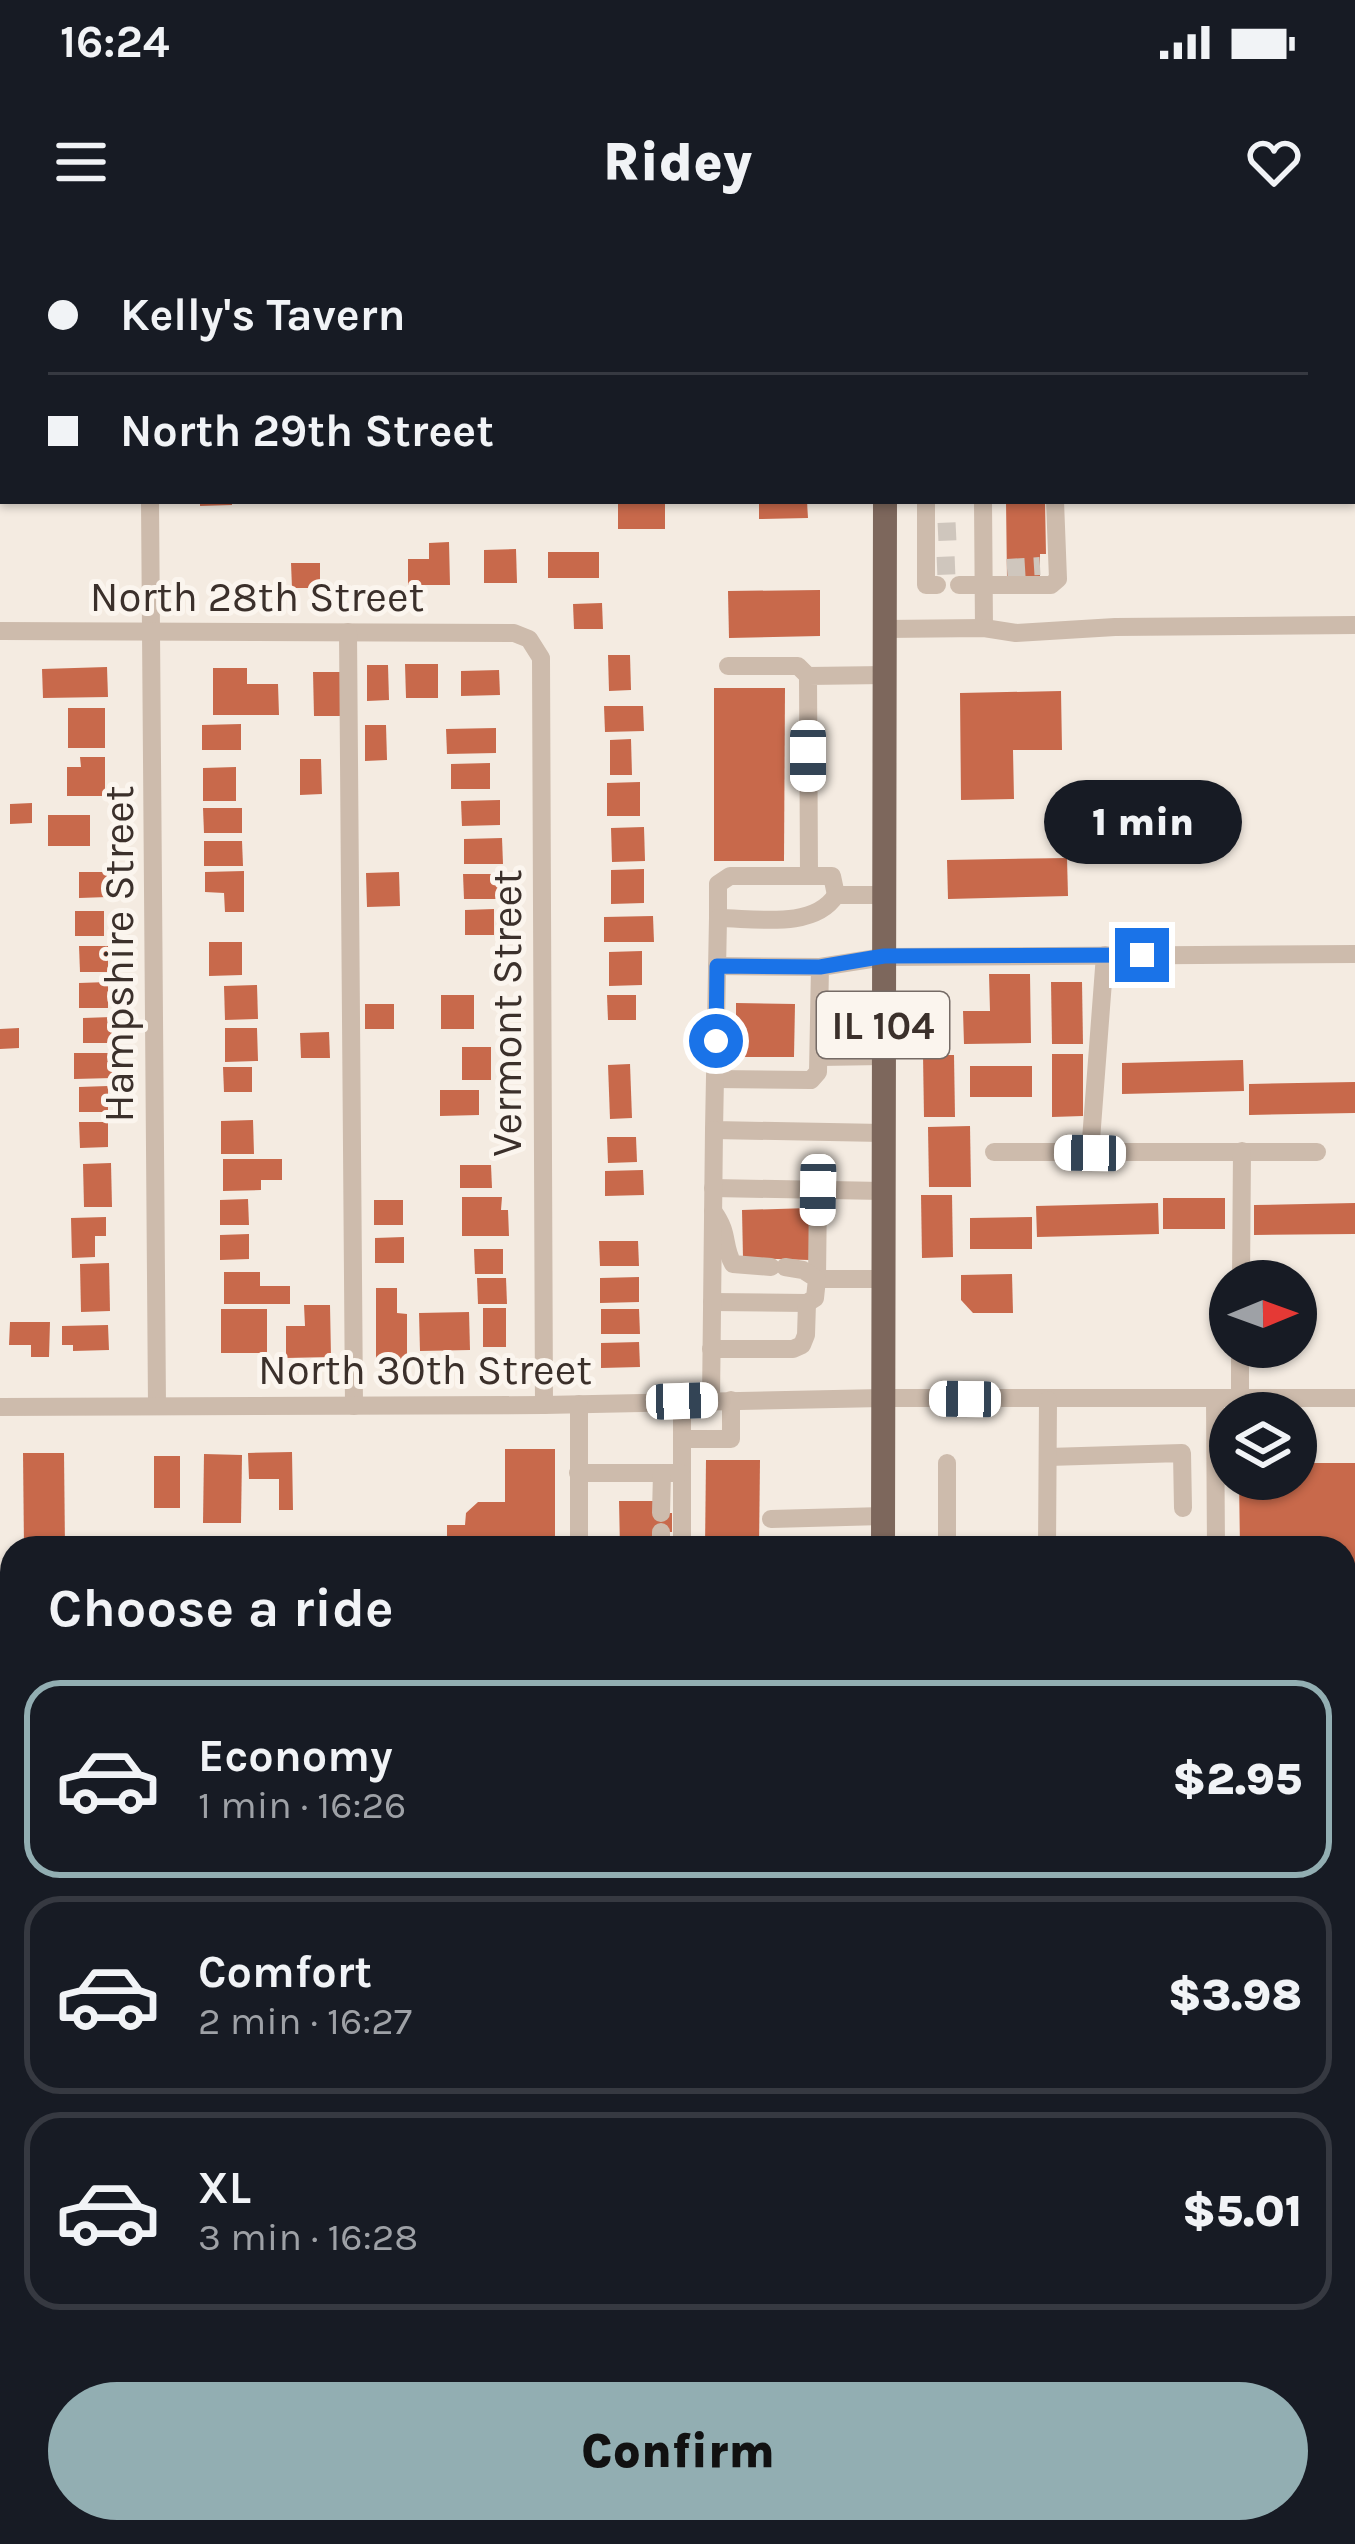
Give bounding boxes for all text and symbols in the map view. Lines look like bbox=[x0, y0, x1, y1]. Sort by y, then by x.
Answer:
text: 16:24 bbox=[60, 16, 170, 68]
icon: menu bbox=[48, 129, 114, 195]
icon: heart bbox=[1241, 129, 1307, 195]
text: Ridey bbox=[603, 130, 752, 194]
text: Kelly's Tavern bbox=[120, 289, 405, 341]
text: North 29th Street bbox=[120, 405, 494, 457]
street label: North 28th Street bbox=[90, 572, 424, 622]
car bbox=[790, 720, 826, 792]
callout: 1 min bbox=[1043, 781, 1241, 865]
street label: Hampshire Street bbox=[94, 786, 144, 1123]
text: 1 min bbox=[1092, 799, 1194, 845]
street label: Vermont Street bbox=[482, 869, 532, 1157]
route end bbox=[1115, 928, 1169, 982]
road number: IL 104 bbox=[817, 992, 949, 1058]
route start bbox=[689, 1014, 743, 1068]
car bbox=[1054, 1134, 1126, 1172]
car bbox=[799, 1154, 837, 1226]
north arrow bbox=[1209, 1260, 1317, 1368]
map controls bbox=[1209, 1260, 1317, 1500]
street label: North 30th Street bbox=[258, 1345, 592, 1395]
car bbox=[929, 1380, 1001, 1418]
car bbox=[645, 1382, 719, 1420]
button: layers bbox=[1209, 1392, 1317, 1500]
text: Choose a ride bbox=[48, 1576, 394, 1640]
icon: car bbox=[54, 1725, 162, 1833]
text: Economy bbox=[198, 1730, 393, 1782]
text: $2.95 bbox=[1172, 1753, 1302, 1805]
text: 1 min · 16:26 bbox=[198, 1782, 406, 1828]
icon: car bbox=[54, 1941, 162, 2049]
text: Comfort bbox=[198, 1946, 372, 1998]
text: $3.98 bbox=[1168, 1969, 1302, 2021]
text: 2 min · 16:27 bbox=[198, 1998, 412, 2044]
icon: car bbox=[54, 2157, 162, 2265]
text: XL bbox=[198, 2162, 251, 2214]
text: $5.01 bbox=[1182, 2185, 1302, 2237]
text: 3 min · 16:28 bbox=[198, 2214, 418, 2260]
button: Confirm bbox=[48, 2382, 1308, 2520]

